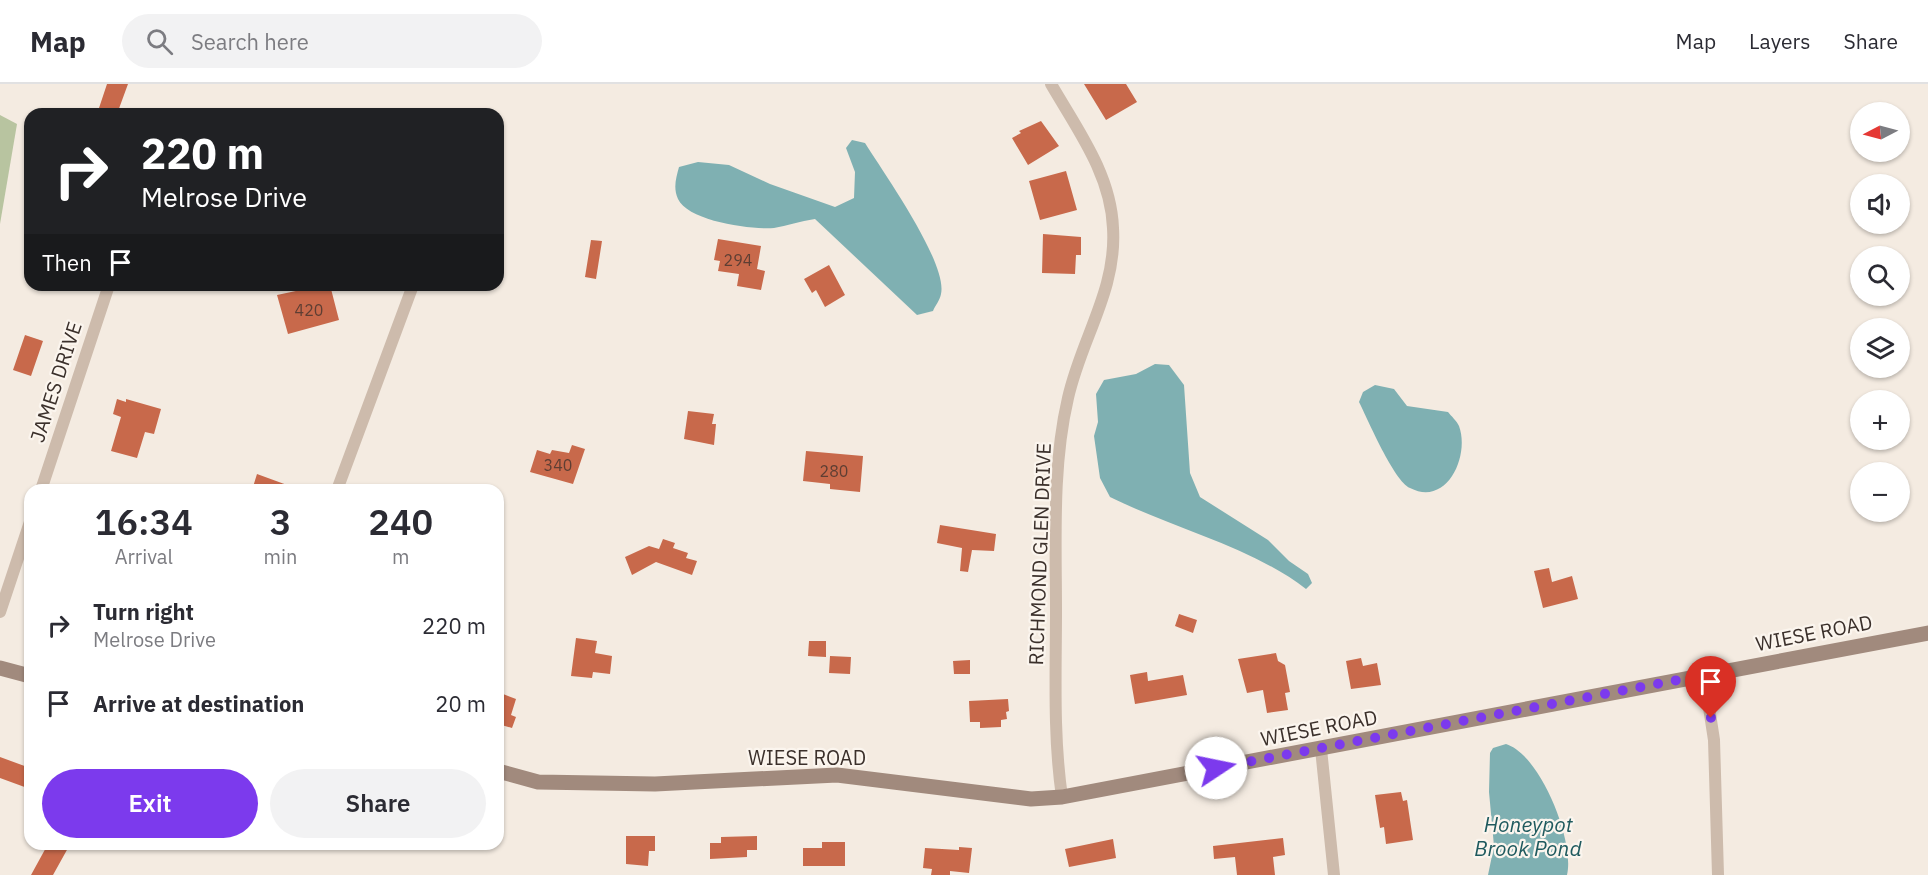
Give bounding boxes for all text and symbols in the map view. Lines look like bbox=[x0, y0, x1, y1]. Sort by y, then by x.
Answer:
search box bbox=[122, 14, 542, 68]
text: Map bbox=[30, 23, 86, 60]
icon: search bbox=[143, 25, 176, 58]
text: Search here bbox=[191, 27, 309, 56]
text: Map bbox=[1676, 27, 1716, 55]
text: Layers bbox=[1749, 27, 1811, 55]
text: Share bbox=[1844, 27, 1898, 55]
north arrow bbox=[1850, 102, 1910, 162]
map controls bbox=[1850, 102, 1910, 522]
text: 220 m bbox=[141, 126, 264, 181]
icon: right bbox=[42, 132, 120, 210]
button: sound bbox=[1850, 174, 1910, 234]
text: Melrose Drive bbox=[141, 179, 307, 214]
icon: arrive bbox=[104, 246, 137, 279]
button: search bbox=[1850, 246, 1910, 306]
text: Then bbox=[42, 248, 92, 277]
house number: 294 bbox=[724, 250, 752, 270]
house number: 420 bbox=[295, 300, 323, 320]
street label: JAMES DRIVE bbox=[23, 318, 88, 446]
button: layers bbox=[1850, 318, 1910, 378]
button: + bbox=[1850, 390, 1910, 450]
street label: RICHMOND GLEN DRIVE bbox=[1022, 442, 1057, 666]
house number: 340 bbox=[544, 455, 572, 475]
house number: 280 bbox=[820, 461, 848, 481]
button: − bbox=[1850, 462, 1910, 522]
text: 16:34 bbox=[95, 498, 193, 545]
text: 3 bbox=[270, 498, 291, 545]
text: 240 bbox=[368, 498, 433, 545]
text: Arrival bbox=[115, 543, 173, 570]
text: min bbox=[264, 543, 297, 570]
text: m bbox=[392, 543, 409, 570]
text: Turn right bbox=[93, 597, 194, 626]
street label: WIESE ROAD bbox=[1753, 608, 1874, 657]
icon: right bbox=[42, 609, 75, 642]
text: 220 m bbox=[422, 611, 486, 640]
text: Melrose Drive bbox=[93, 626, 216, 653]
pin bbox=[1685, 656, 1736, 718]
icon: arrive bbox=[1694, 665, 1727, 698]
icon: arrive bbox=[42, 687, 75, 720]
text: Arrive at destination bbox=[93, 689, 304, 718]
text: 20 m bbox=[435, 689, 486, 718]
street label: WIESE ROAD bbox=[1258, 703, 1379, 752]
position arrow bbox=[1184, 736, 1248, 800]
street label: WIESE ROAD bbox=[748, 744, 866, 771]
button: Exit bbox=[42, 769, 258, 838]
button: Share bbox=[270, 769, 486, 838]
water label: Honeypot Brook Pond bbox=[1474, 810, 1582, 862]

